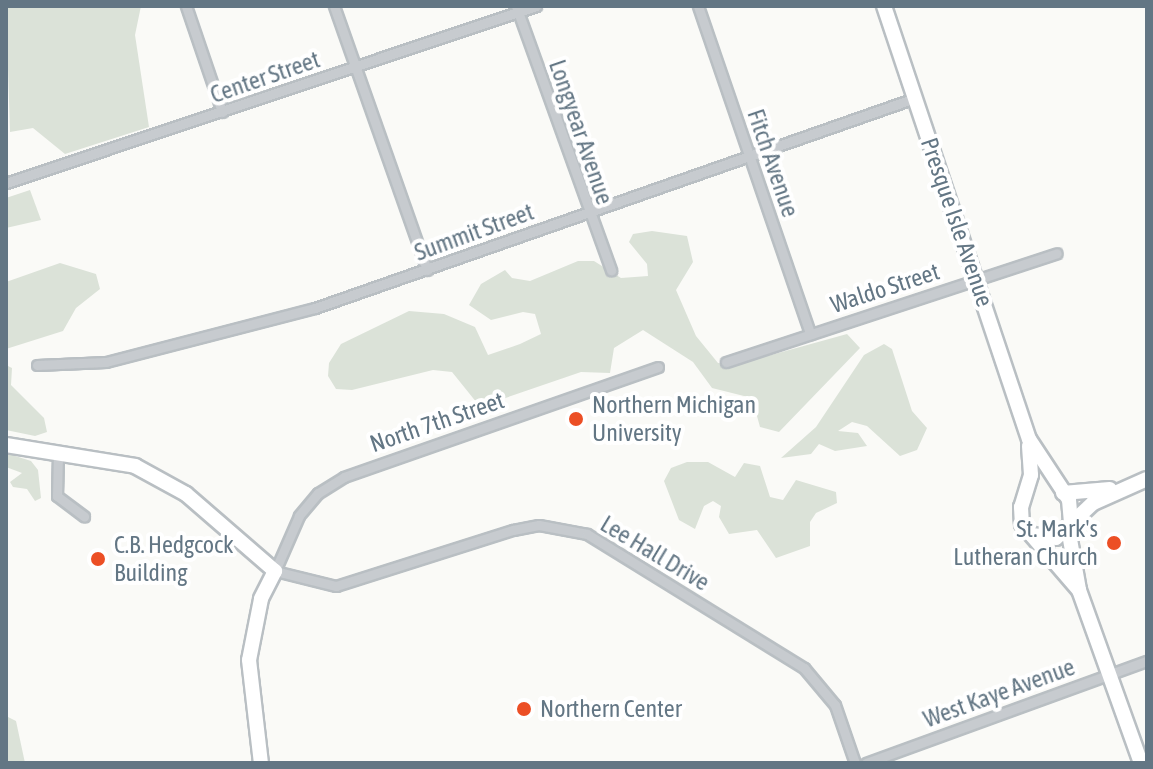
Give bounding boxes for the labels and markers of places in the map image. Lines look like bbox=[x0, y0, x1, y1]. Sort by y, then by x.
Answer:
place label: Northern Michigan University bbox=[592, 391, 756, 447]
marker: Northern Michigan University bbox=[567, 410, 585, 428]
place label: St. Mark's Lutheran Church bbox=[953, 515, 1098, 571]
place label: C.B. Hedgcock Building bbox=[114, 531, 234, 587]
marker: St. Mark's Lutheran Church bbox=[1105, 534, 1123, 552]
marker: C.B. Hedgcock Building bbox=[89, 550, 107, 568]
place label: Northern Center bbox=[540, 695, 682, 723]
marker: Northern Center bbox=[515, 700, 533, 718]

